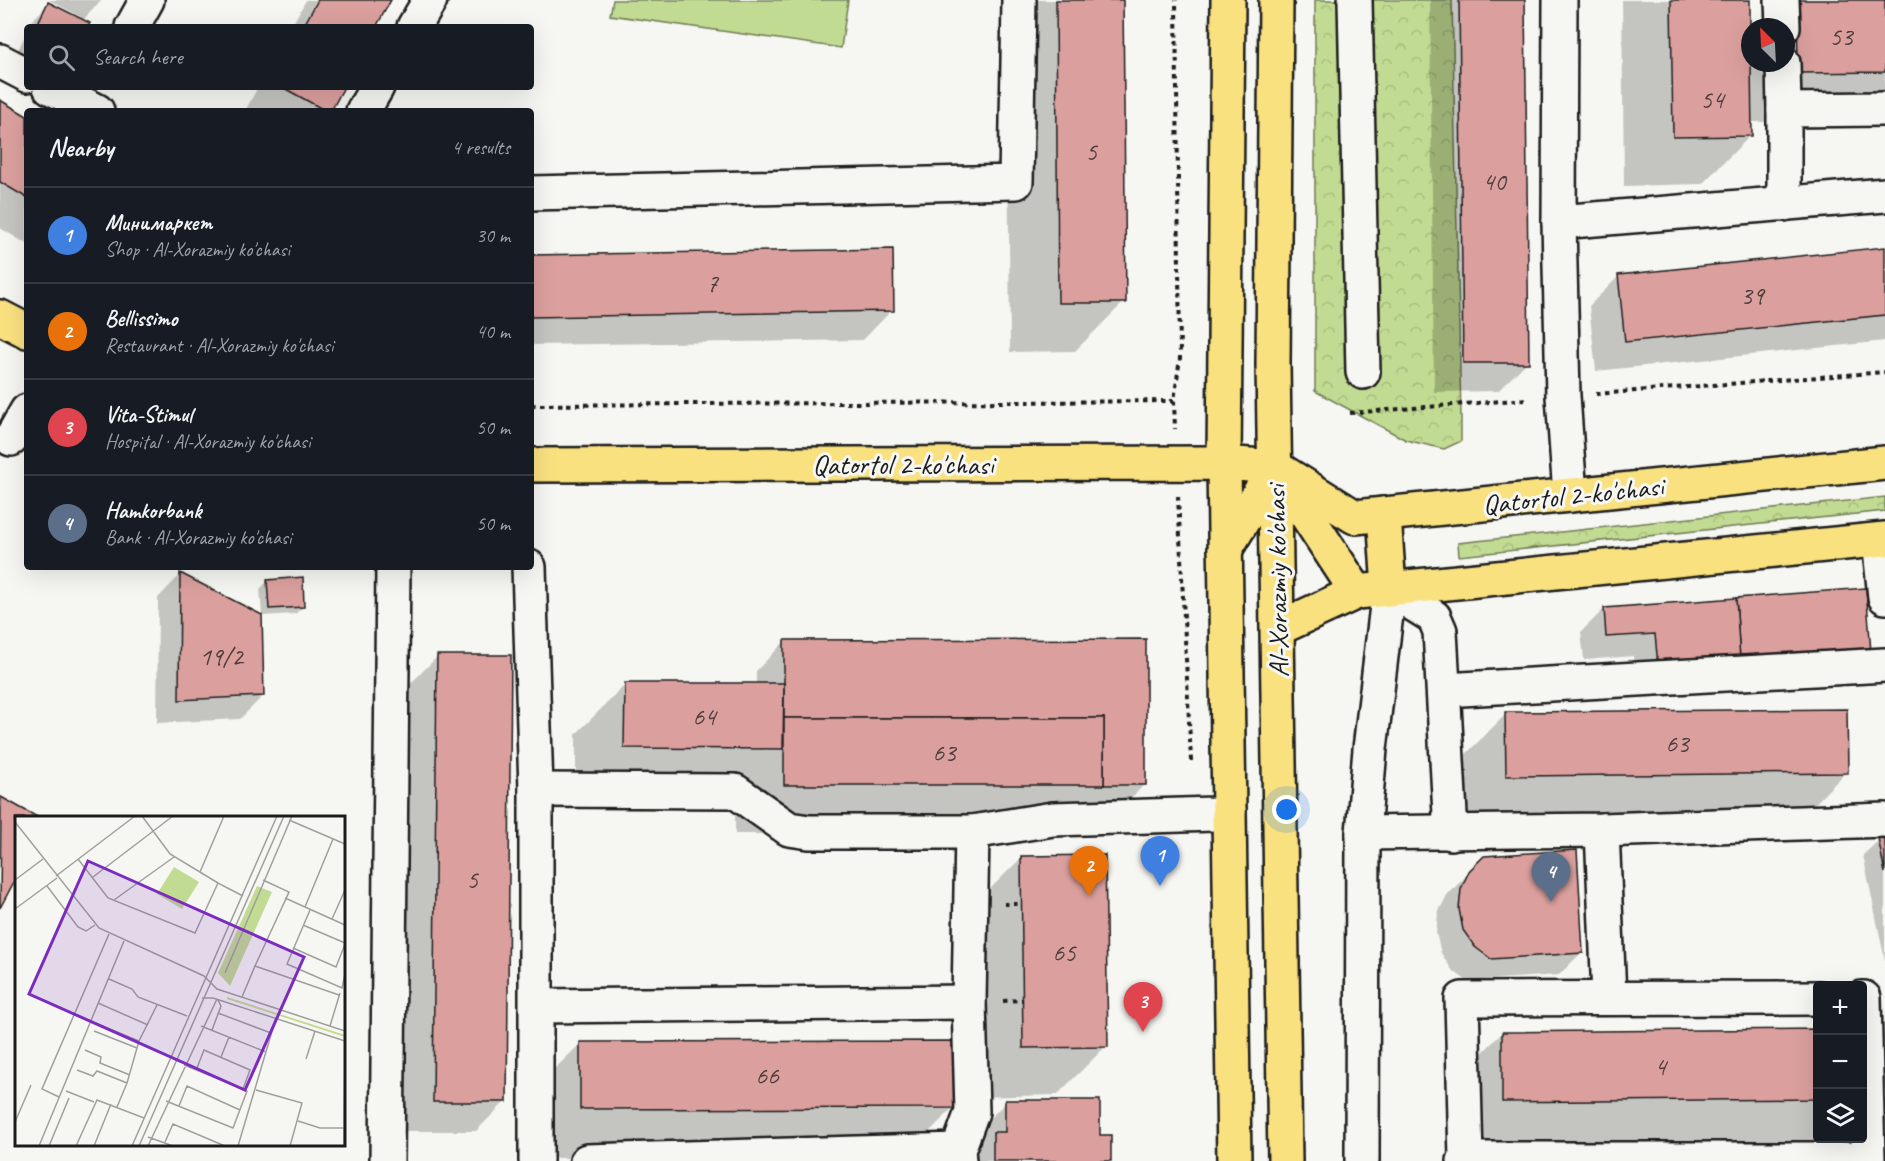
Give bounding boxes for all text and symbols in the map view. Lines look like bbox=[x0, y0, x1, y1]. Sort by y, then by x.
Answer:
north arrow bbox=[1741, 18, 1795, 72]
house number: 53 bbox=[1829, 20, 1855, 53]
search box bbox=[24, 24, 534, 90]
icon: search bbox=[45, 41, 78, 74]
text: Search here bbox=[93, 43, 183, 71]
house number: 54 bbox=[1700, 83, 1726, 116]
text: Nearby bbox=[48, 131, 113, 164]
text: 4 results bbox=[451, 135, 510, 160]
house number: 5 bbox=[1085, 135, 1098, 168]
house number: 40 bbox=[1482, 165, 1508, 198]
text: Минимаркет bbox=[105, 209, 212, 237]
text: 1 bbox=[63, 223, 72, 248]
text: 30 m bbox=[476, 223, 510, 248]
text: Shop · Al-Xorazmiy ko'chasi bbox=[105, 237, 290, 262]
house number: 7 bbox=[706, 267, 719, 300]
house number: 39 bbox=[1740, 279, 1766, 312]
text: Bellissimo bbox=[105, 305, 177, 333]
text: 2 bbox=[63, 319, 72, 344]
text: 40 m bbox=[476, 319, 510, 344]
text: Restaurant · Al-Xorazmiy ko'chasi bbox=[105, 333, 333, 358]
text: Vita-Stimul bbox=[105, 401, 192, 429]
text: 3 bbox=[63, 415, 72, 440]
text: 50 m bbox=[476, 415, 510, 440]
text: Hospital · Al-Xorazmiy ko'chasi bbox=[105, 429, 311, 454]
street label: Qatortol 2-ko'chasi bbox=[812, 447, 997, 482]
street label: Qatortol 2-ko'chasi bbox=[1481, 468, 1669, 522]
street label: Al-Xorazmiy ko'chasi bbox=[1258, 481, 1296, 678]
text: Hamkorbank bbox=[105, 497, 201, 525]
text: 4 bbox=[63, 511, 72, 536]
text: 50 m bbox=[476, 511, 510, 536]
text: Bank · Al-Xorazmiy ko'chasi bbox=[105, 525, 291, 550]
house number: 19/2 bbox=[199, 640, 245, 673]
house number: 64 bbox=[692, 700, 718, 733]
house number: 63 bbox=[1665, 727, 1691, 760]
house number: 63 bbox=[932, 736, 958, 769]
your location bbox=[1272, 795, 1301, 824]
inset map bbox=[15, 816, 345, 1146]
pin: 1 bbox=[1140, 836, 1180, 886]
pin: 2 bbox=[1070, 846, 1108, 896]
pin: 4 bbox=[1532, 852, 1570, 902]
house number: 5 bbox=[466, 863, 479, 896]
house number: 65 bbox=[1052, 936, 1077, 969]
map controls bbox=[1813, 981, 1867, 1143]
button: + bbox=[1813, 981, 1867, 1035]
pin: 3 bbox=[1124, 982, 1162, 1032]
button: − bbox=[1813, 1035, 1867, 1089]
house number: 4 bbox=[1654, 1050, 1668, 1083]
house number: 66 bbox=[755, 1059, 780, 1092]
button: layers bbox=[1813, 1089, 1867, 1143]

